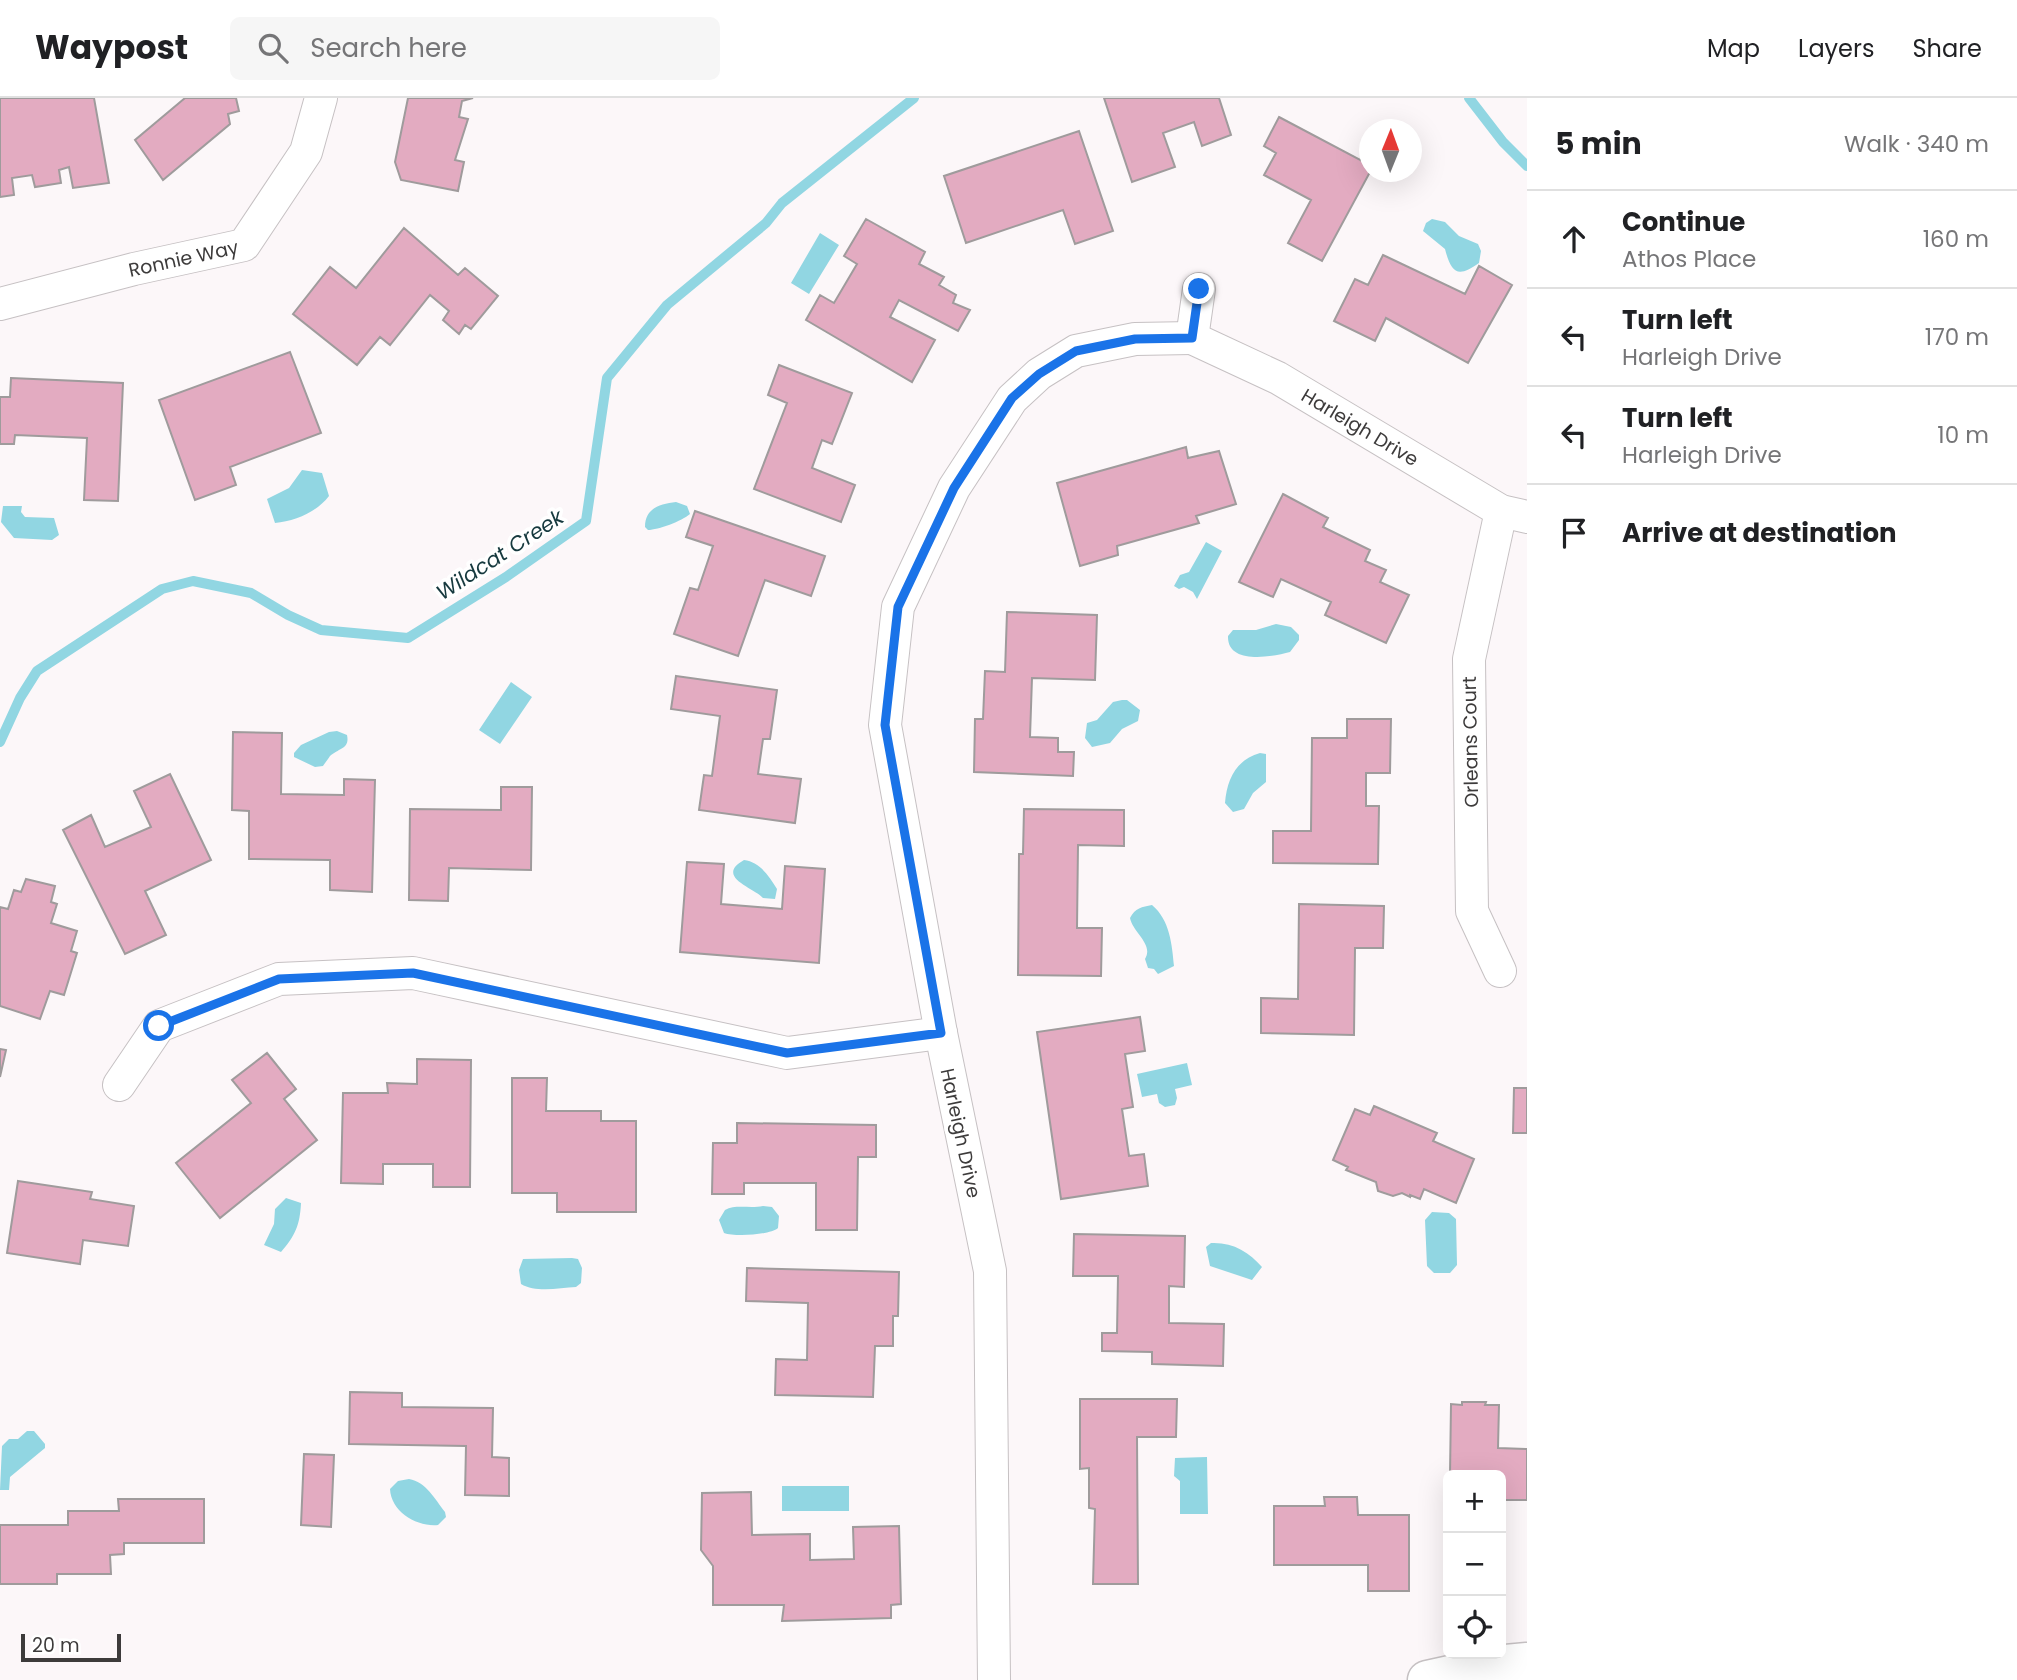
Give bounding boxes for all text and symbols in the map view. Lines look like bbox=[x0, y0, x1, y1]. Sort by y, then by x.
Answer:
search box bbox=[230, 17, 720, 80]
text: Waypost bbox=[35, 24, 188, 71]
icon: search bbox=[254, 29, 292, 67]
text: Search here bbox=[310, 30, 467, 66]
text: Map bbox=[1707, 32, 1760, 65]
text: Layers bbox=[1798, 32, 1874, 65]
text: Share bbox=[1912, 32, 1982, 65]
north arrow bbox=[1359, 119, 1422, 182]
text: 5 min bbox=[1555, 122, 1642, 165]
text: Walk · 340 m bbox=[1844, 128, 1989, 160]
text: Continue bbox=[1622, 204, 1745, 240]
icon: ahead bbox=[1555, 220, 1593, 258]
text: 160 m bbox=[1923, 223, 1989, 255]
street label: Ronnie Way bbox=[126, 234, 241, 284]
text: Athos Place bbox=[1622, 243, 1756, 275]
route end bbox=[1183, 273, 1214, 304]
text: Turn left bbox=[1622, 302, 1733, 338]
icon: left bbox=[1555, 318, 1593, 356]
text: 170 m bbox=[1925, 321, 1989, 353]
text: Harleigh Drive bbox=[1622, 341, 1782, 373]
street label: Harleigh Drive bbox=[1296, 382, 1424, 473]
text: Turn left bbox=[1622, 400, 1733, 436]
icon: left bbox=[1555, 416, 1593, 454]
text: 10 m bbox=[1937, 419, 1989, 451]
text: Harleigh Drive bbox=[1622, 439, 1782, 471]
water label: Wildcat Creek bbox=[430, 502, 570, 607]
icon: arrive bbox=[1555, 514, 1593, 552]
text: Arrive at destination bbox=[1622, 515, 1897, 551]
street label: Orleans Court bbox=[1456, 676, 1485, 808]
route start bbox=[143, 1010, 174, 1041]
street label: Harleigh Drive bbox=[934, 1066, 987, 1200]
map controls bbox=[1443, 1470, 1506, 1659]
button: + bbox=[1443, 1470, 1506, 1533]
button: − bbox=[1443, 1533, 1506, 1596]
button: locate bbox=[1443, 1596, 1506, 1659]
scale bar bbox=[21, 1631, 121, 1663]
text: 20 m bbox=[32, 1632, 80, 1659]

